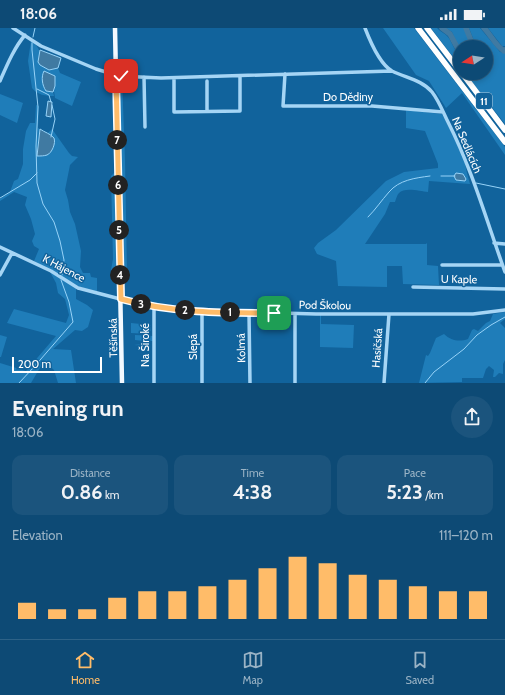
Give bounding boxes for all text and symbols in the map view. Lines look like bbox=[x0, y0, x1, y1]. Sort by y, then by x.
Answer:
text: 18:06 bbox=[20, 5, 57, 23]
north arrow bbox=[453, 40, 493, 80]
map controls bbox=[453, 40, 493, 80]
pin bbox=[104, 59, 138, 93]
icon: check bbox=[110, 65, 132, 87]
street label: Do Dědiny bbox=[323, 90, 373, 104]
road number: 11 bbox=[476, 93, 492, 109]
street label: Na Sedlácích bbox=[449, 115, 485, 175]
pin: 7 bbox=[107, 130, 127, 150]
text: 7 bbox=[114, 133, 120, 147]
pin: 6 bbox=[108, 175, 128, 195]
text: 6 bbox=[115, 178, 121, 192]
pin: 5 bbox=[109, 220, 129, 240]
text: 5 bbox=[116, 223, 122, 237]
street label: K Hájence bbox=[40, 251, 88, 285]
pin: 4 bbox=[110, 265, 130, 285]
text: 4 bbox=[117, 268, 123, 282]
street label: U Kaple bbox=[441, 272, 478, 286]
pin: 3 bbox=[131, 294, 151, 314]
pin bbox=[257, 296, 291, 330]
text: 3 bbox=[138, 297, 144, 311]
street label: Pod Školou bbox=[299, 298, 351, 312]
pin: 2 bbox=[175, 300, 195, 320]
pin: 1 bbox=[220, 302, 240, 322]
icon: arrive bbox=[263, 302, 285, 324]
text: 2 bbox=[182, 303, 188, 317]
text: 1 bbox=[228, 305, 232, 319]
street label: Těšínská bbox=[106, 318, 120, 358]
street label: Na Široké bbox=[138, 323, 152, 367]
street label: Hasičská bbox=[369, 327, 385, 368]
street label: Kolmá bbox=[234, 332, 248, 363]
street label: Slepá bbox=[186, 333, 200, 360]
scale bar bbox=[12, 355, 102, 374]
text: 200 m bbox=[18, 357, 51, 371]
text: Evening run bbox=[12, 395, 124, 422]
button: share bbox=[451, 396, 493, 438]
text: 18:06 bbox=[12, 424, 43, 440]
text: Distance bbox=[70, 466, 110, 480]
text: Time bbox=[241, 466, 264, 480]
text: Pace bbox=[404, 466, 426, 480]
text: 0.86 bbox=[61, 480, 102, 504]
text: 4:38 bbox=[233, 480, 272, 504]
text: 5:23 bbox=[386, 480, 423, 504]
text: km bbox=[102, 488, 120, 502]
text: /km bbox=[423, 488, 443, 502]
text: Elevation bbox=[12, 527, 63, 543]
text: 111–120 m bbox=[439, 527, 493, 543]
tab: Home bbox=[71, 649, 100, 687]
tab: Map bbox=[242, 649, 264, 687]
tab: Saved bbox=[406, 649, 434, 687]

